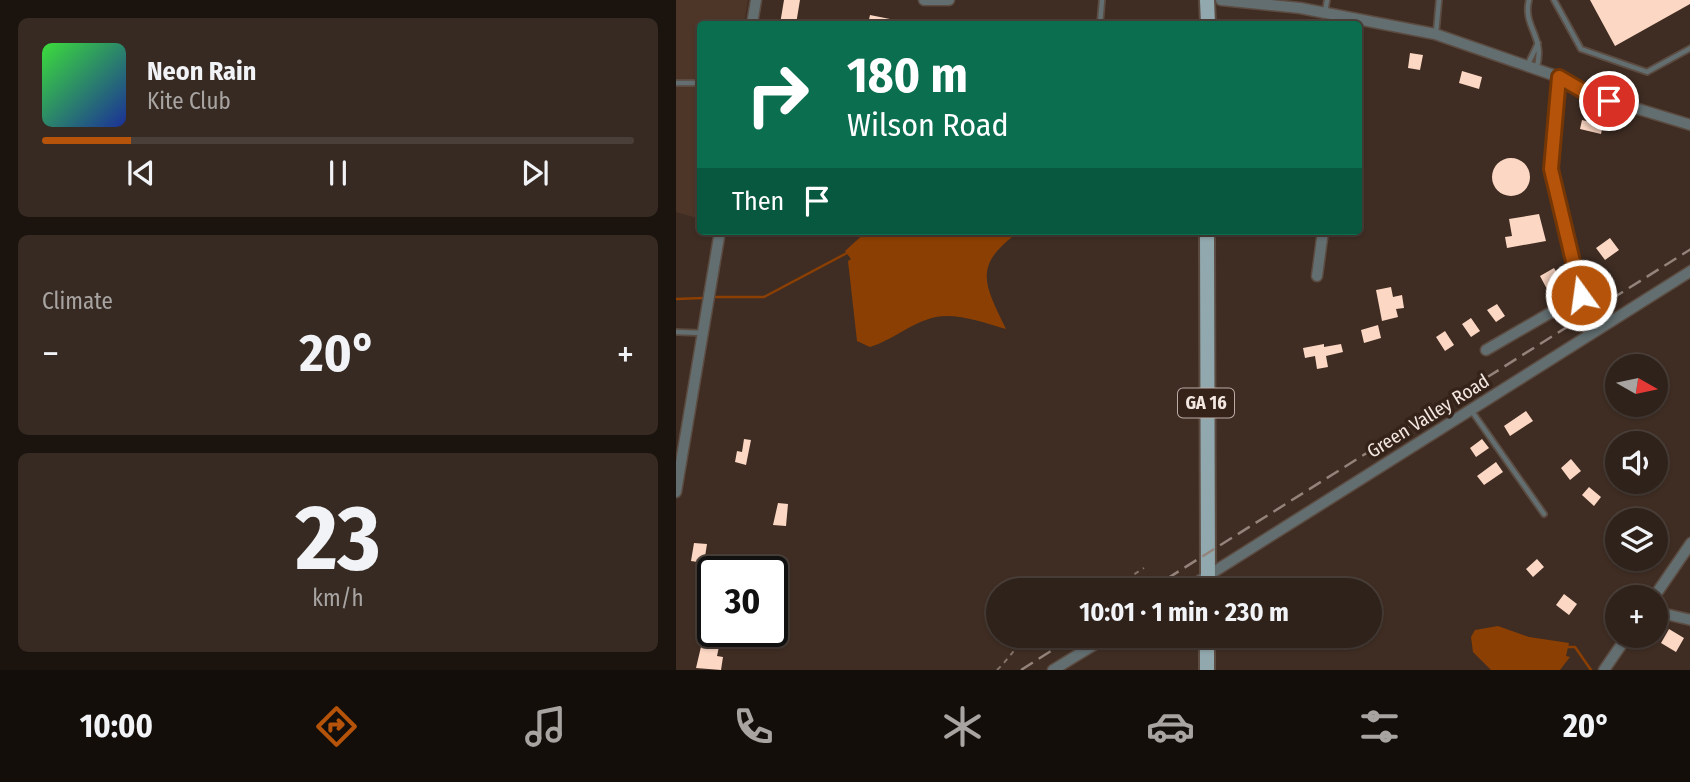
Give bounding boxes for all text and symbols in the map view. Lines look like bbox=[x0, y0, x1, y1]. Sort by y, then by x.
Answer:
text: 180 m bbox=[847, 46, 968, 105]
icon: right bbox=[732, 49, 823, 140]
text: Neon Rain bbox=[147, 56, 256, 87]
pin bbox=[1579, 71, 1639, 131]
icon: arrive bbox=[1590, 82, 1628, 120]
text: Kite Club bbox=[147, 87, 231, 115]
text: Wilson Road bbox=[847, 106, 1009, 144]
icon: previous bbox=[122, 154, 160, 192]
icon: pause bbox=[319, 154, 357, 192]
icon: next bbox=[516, 154, 554, 192]
icon: arrive bbox=[798, 182, 836, 220]
text: Then bbox=[732, 186, 784, 217]
position arrow bbox=[1544, 258, 1618, 332]
text: Climate bbox=[42, 287, 113, 315]
text: 20° bbox=[300, 322, 376, 385]
text: − bbox=[42, 331, 59, 377]
text: + bbox=[617, 331, 634, 377]
north arrow bbox=[1605, 354, 1668, 416]
map controls bbox=[1605, 354, 1668, 648]
street label: Green Valley Road bbox=[1363, 369, 1493, 463]
road number: GA 16 bbox=[1178, 388, 1234, 418]
button: sound bbox=[1605, 431, 1668, 494]
text: 23 bbox=[295, 484, 381, 593]
button: layers bbox=[1605, 508, 1668, 571]
speed limit sign: 30 bbox=[697, 556, 788, 647]
text: km/h bbox=[312, 584, 364, 612]
button: + bbox=[1605, 585, 1668, 648]
text: 10:01 · 1 min · 230 m bbox=[1079, 597, 1289, 628]
icon: directions bbox=[312, 702, 361, 751]
icon: music bbox=[521, 702, 570, 751]
icon: phone bbox=[729, 702, 778, 751]
icon: climate bbox=[938, 702, 987, 751]
icon: car bbox=[1146, 702, 1195, 751]
icon: filters bbox=[1355, 702, 1404, 751]
text: 10:00 bbox=[80, 707, 153, 745]
text: 20° bbox=[1563, 707, 1610, 745]

